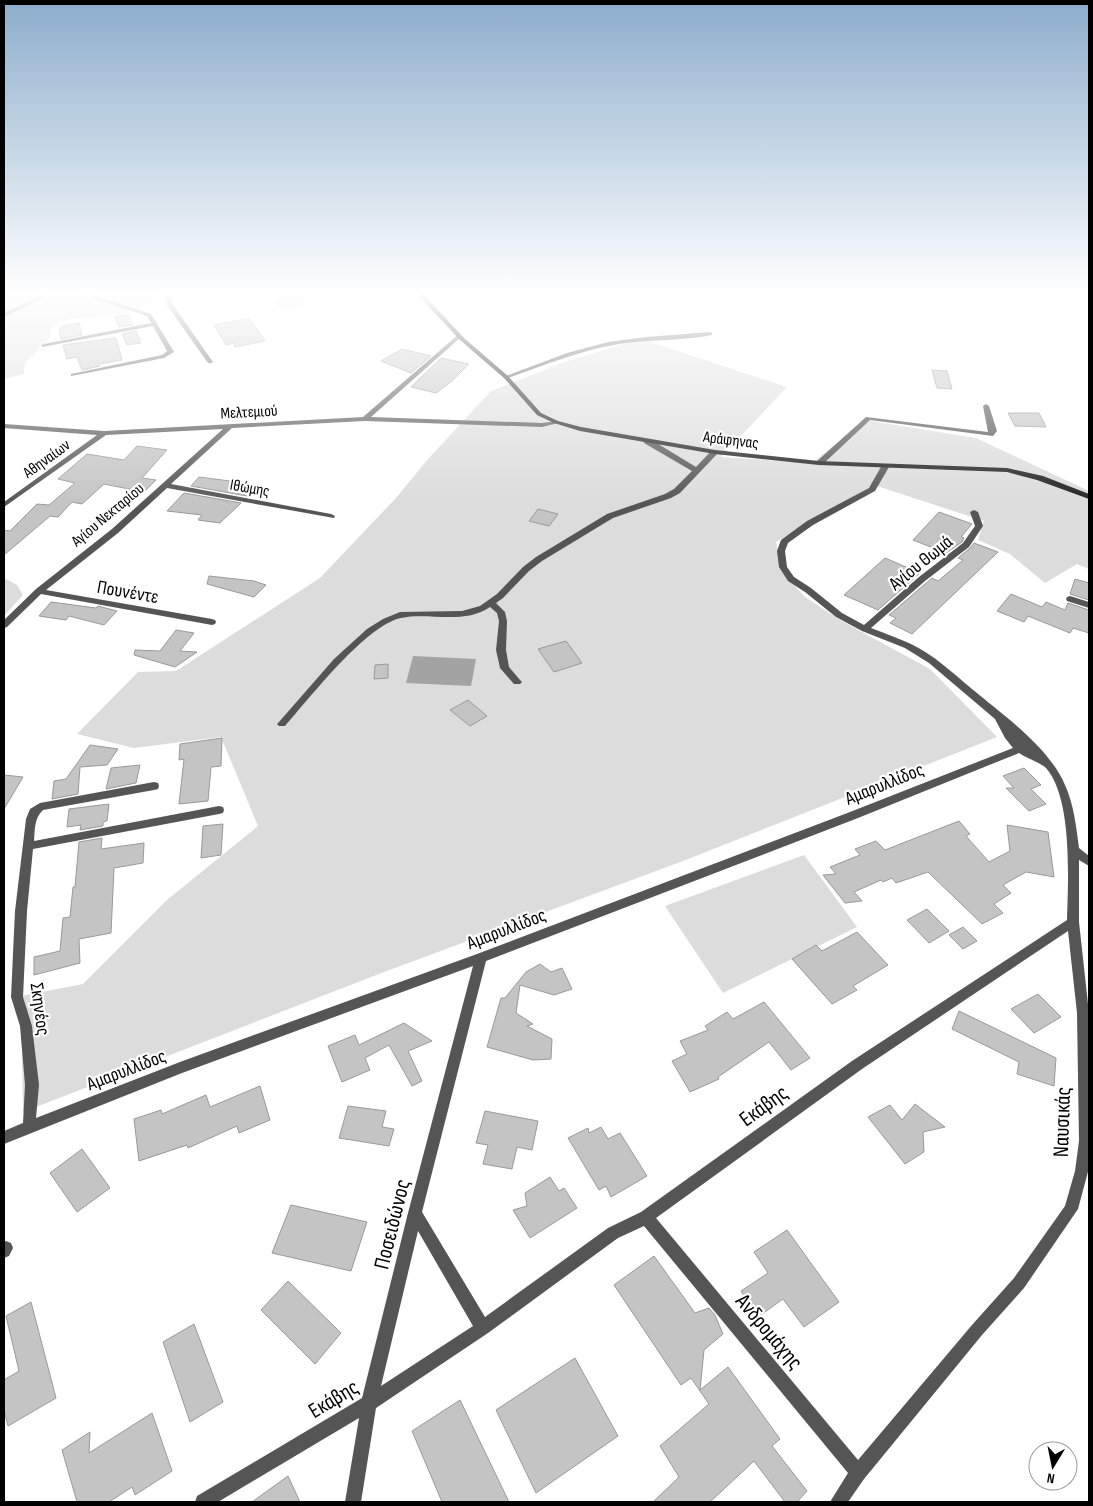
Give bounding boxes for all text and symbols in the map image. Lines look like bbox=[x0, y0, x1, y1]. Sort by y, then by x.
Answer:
street label: Μελτεμιού bbox=[220, 402, 278, 423]
street label: Αράφηνας bbox=[701, 428, 760, 453]
street label: Αθηναίων bbox=[19, 436, 74, 483]
street label: Ιθώμης bbox=[228, 476, 271, 501]
street label: Αγίου Νεκταρίου bbox=[67, 479, 148, 552]
street label: Αγίου Θωμά bbox=[884, 531, 957, 596]
street label: Πουνέντε bbox=[95, 576, 160, 609]
street label: Αμαρυλλίδος bbox=[841, 758, 927, 811]
street label: Αμαρυλλίδος bbox=[463, 904, 549, 955]
street label: Σκηνέος bbox=[24, 981, 55, 1037]
street label: Αμαρυλλίδος bbox=[83, 1045, 169, 1096]
street label: Εκάβης bbox=[734, 1079, 794, 1133]
street label: Ναυσικάς bbox=[1048, 1086, 1077, 1158]
street label: Ποσειδώνος bbox=[368, 1177, 417, 1272]
street label: Ανδρομάχης bbox=[729, 1288, 808, 1375]
street label: Εκάβης bbox=[304, 1374, 364, 1425]
north arrow bbox=[1028, 1441, 1078, 1491]
text: N bbox=[1046, 1469, 1056, 1487]

